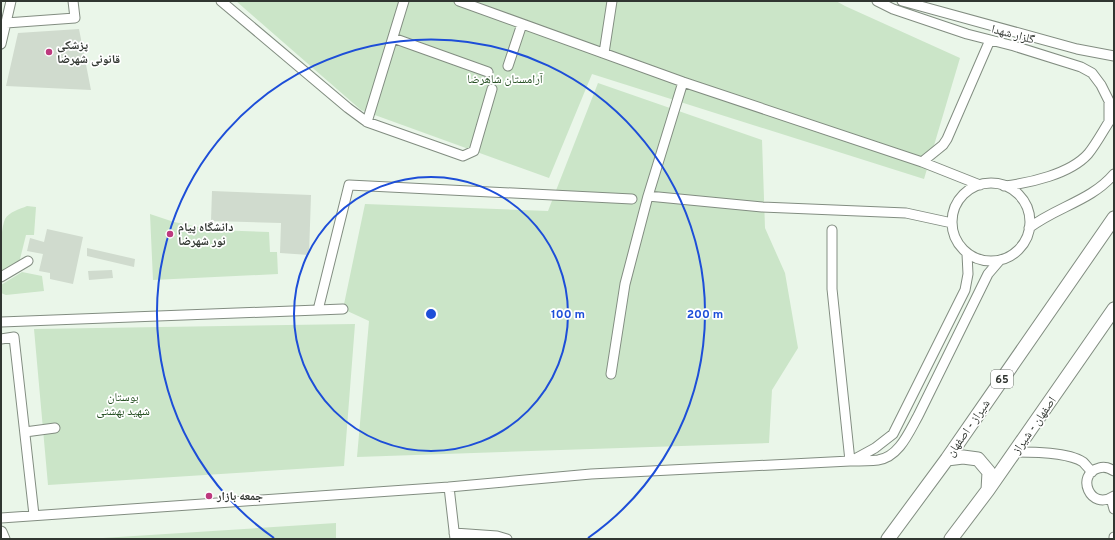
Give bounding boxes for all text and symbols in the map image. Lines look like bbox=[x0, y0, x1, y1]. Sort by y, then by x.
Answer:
street label: گلزار شهدا bbox=[989, 22, 1036, 48]
place label: پزشکی قانونی شهرضا bbox=[57, 38, 120, 68]
marker: پزشکی قانونی شهرضا bbox=[44, 47, 54, 57]
park label: آرامستان شاهرضا bbox=[467, 72, 544, 88]
place label: دانشگاه پیام نور شهرضا bbox=[178, 220, 233, 250]
marker: دانشگاه پیام نور شهرضا bbox=[165, 229, 175, 239]
centre of rings bbox=[424, 307, 438, 321]
text: 100 m bbox=[551, 307, 585, 323]
text: 200 m bbox=[687, 307, 723, 323]
road number: 65 bbox=[991, 370, 1013, 388]
park label: بوستان شهید بهشتی bbox=[96, 390, 150, 420]
street label: اصفهان - شیراز bbox=[1009, 394, 1061, 458]
street label: شیراز - اصفهان bbox=[943, 397, 995, 460]
place label: جمعه بازار bbox=[216, 489, 263, 505]
marker: جمعه بازار bbox=[204, 491, 214, 501]

